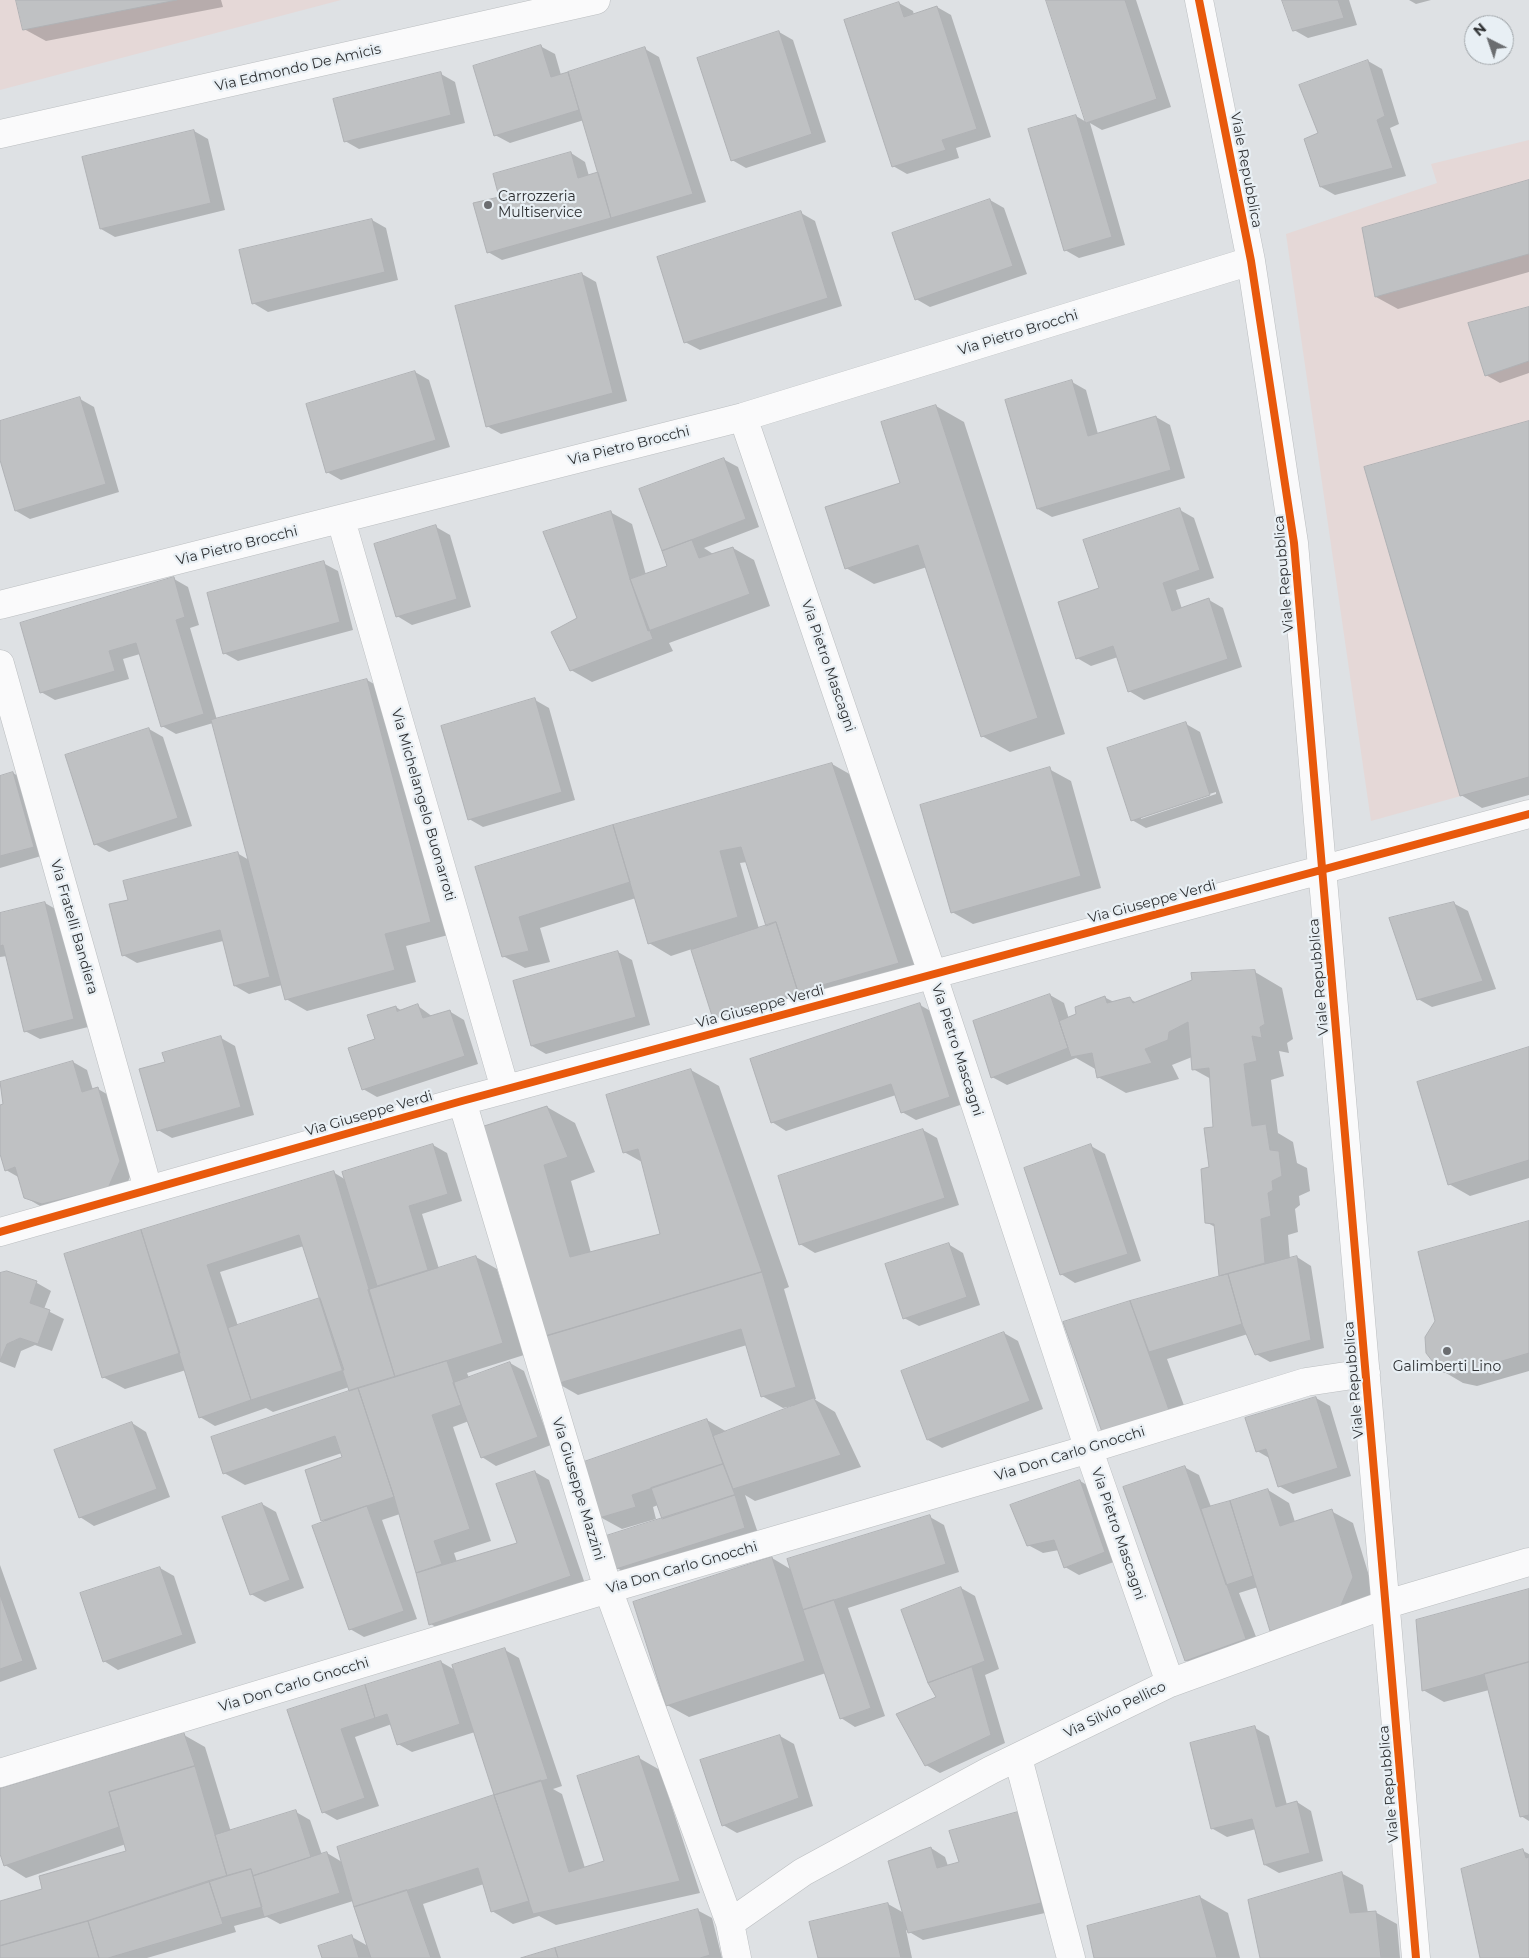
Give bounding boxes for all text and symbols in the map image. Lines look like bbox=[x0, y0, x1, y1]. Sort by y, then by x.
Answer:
north arrow bbox=[1464, 15, 1514, 65]
text: N bbox=[1470, 19, 1490, 40]
street label: Via Edmondo De Amicis bbox=[213, 41, 383, 95]
street label: Viale Repubblica bbox=[1227, 111, 1265, 229]
place label: Carrozzeria Multiservice bbox=[498, 189, 583, 222]
marker: Carrozzeria Multiservice bbox=[482, 199, 494, 211]
street label: Via Pietro Brocchi bbox=[956, 307, 1080, 359]
street label: Via Pietro Brocchi bbox=[567, 423, 691, 469]
street label: Viale Repubblica bbox=[1271, 515, 1297, 633]
street label: Via Pietro Brocchi bbox=[175, 523, 299, 569]
street label: Via Pietro Mascagni bbox=[798, 598, 858, 734]
street label: Via Michelangelo Buonarroti bbox=[387, 707, 459, 903]
street label: Via Fratelli Bandiera bbox=[47, 858, 101, 996]
street label: Via Giuseppe Verdi bbox=[1086, 877, 1218, 927]
street label: Viale Repubblica bbox=[1306, 918, 1332, 1036]
street label: Via Giuseppe Verdi bbox=[694, 982, 826, 1032]
street label: Via Pietro Mascagni bbox=[928, 982, 986, 1118]
street label: Via Giuseppe Verdi bbox=[303, 1088, 435, 1140]
street label: Viale Repubblica bbox=[1341, 1321, 1367, 1439]
marker: Galimberti Lino bbox=[1441, 1345, 1453, 1357]
place label: Galimberti Lino bbox=[1393, 1359, 1501, 1375]
street label: Via Giuseppe Mazzini bbox=[548, 1416, 608, 1562]
street label: Via Don Carlo Gnocchi bbox=[993, 1423, 1147, 1485]
street label: Via Pietro Mascagni bbox=[1088, 1466, 1148, 1602]
street label: Via Don Carlo Gnocchi bbox=[605, 1538, 759, 1598]
street label: Via Don Carlo Gnocchi bbox=[217, 1654, 371, 1716]
street label: Via Silvio Pellico bbox=[1061, 1678, 1169, 1742]
street label: Viale Repubblica bbox=[1376, 1725, 1402, 1843]

